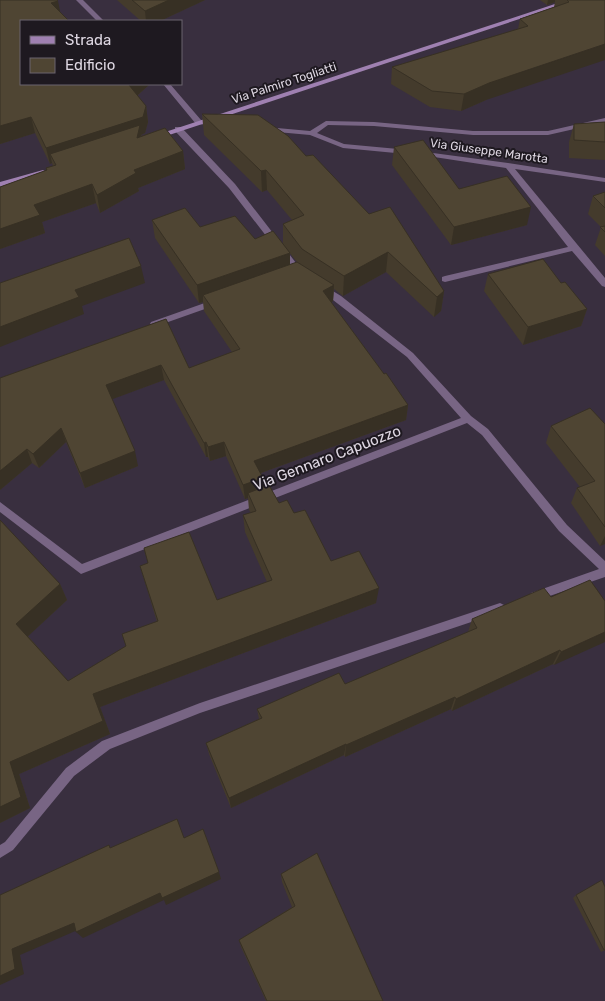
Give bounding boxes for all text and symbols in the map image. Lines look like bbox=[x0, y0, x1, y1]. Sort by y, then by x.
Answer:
legend bbox=[20, 20, 182, 85]
text: Strada bbox=[65, 31, 111, 49]
text: Edificio bbox=[65, 56, 115, 74]
street label: Via Palmiro Togliatti bbox=[230, 59, 338, 107]
street label: Via Giuseppe Marotta bbox=[429, 136, 549, 166]
street label: Via Gennaro Capuozzo bbox=[251, 421, 403, 495]

